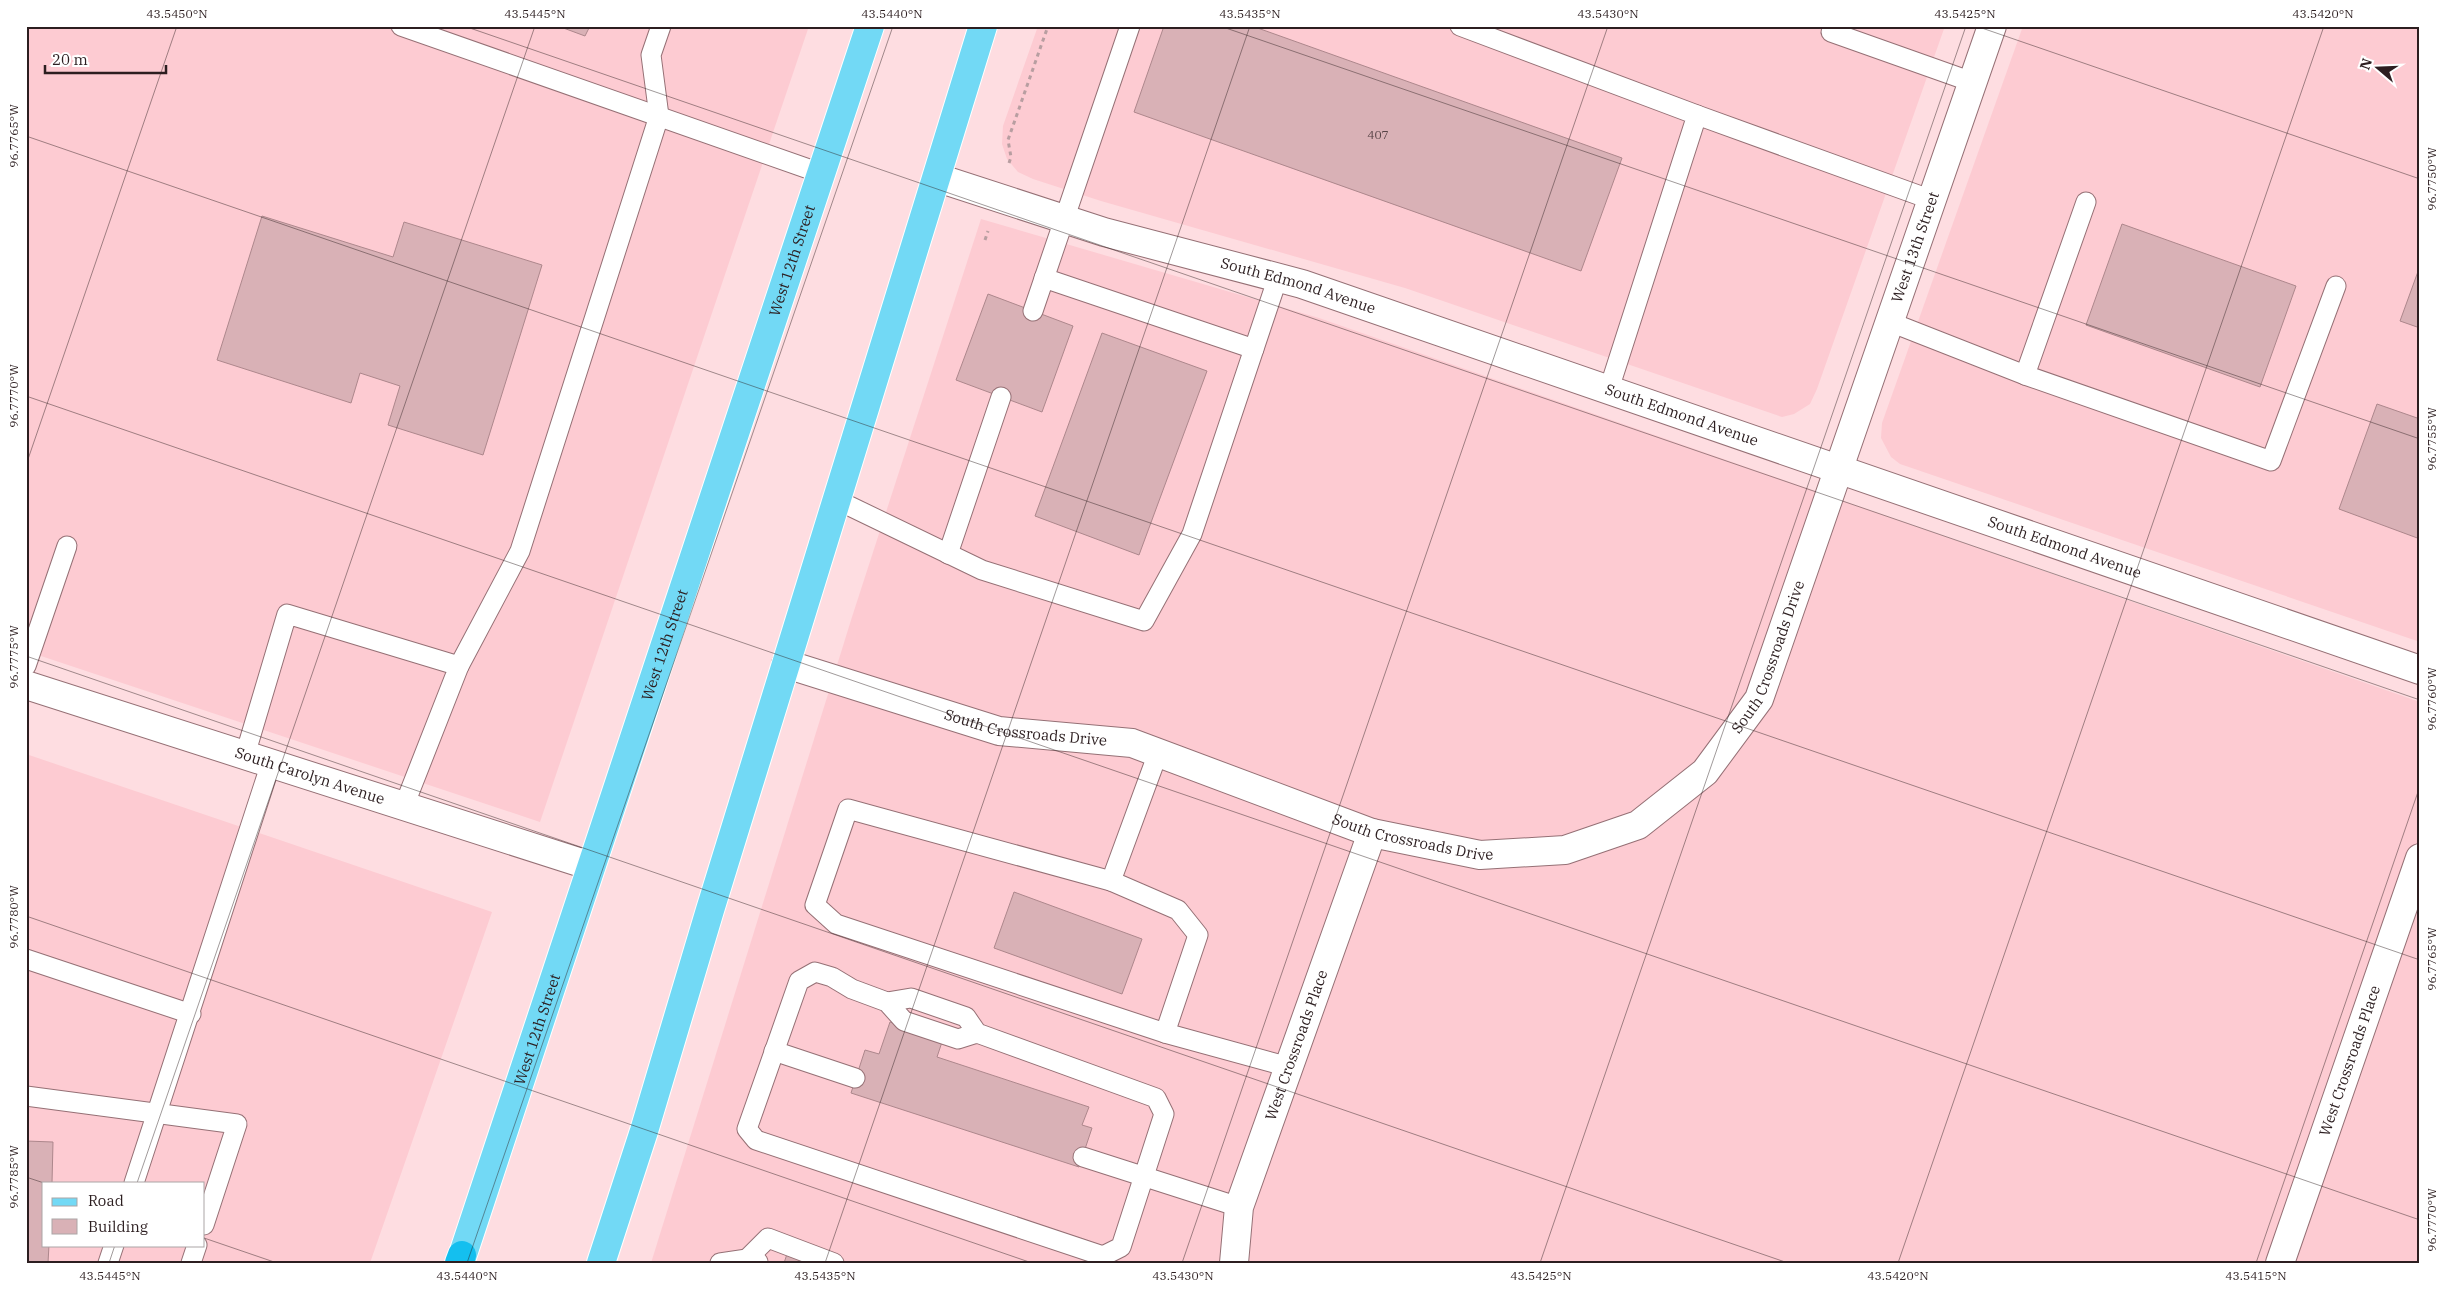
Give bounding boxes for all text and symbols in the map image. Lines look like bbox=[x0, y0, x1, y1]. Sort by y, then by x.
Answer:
text: 43.5450°N bbox=[146, 6, 208, 21]
text: 43.5445°N bbox=[504, 6, 566, 21]
text: 43.5440°N bbox=[861, 6, 923, 21]
text: 43.5435°N bbox=[1219, 6, 1281, 21]
text: 43.5430°N bbox=[1577, 6, 1639, 21]
text: 43.5425°N bbox=[1934, 6, 1996, 21]
text: 43.5420°N bbox=[2292, 6, 2354, 21]
scale bar bbox=[45, 42, 166, 74]
north arrow bbox=[2354, 42, 2404, 92]
text: 20 m bbox=[52, 50, 88, 69]
text: N bbox=[2355, 56, 2376, 72]
text: 96.7765°W bbox=[6, 104, 21, 168]
house number: 407 bbox=[1367, 127, 1389, 142]
text: 96.7750°W bbox=[2424, 147, 2439, 211]
street label: West 13th Street bbox=[1887, 189, 1943, 305]
street label: West 12th Street bbox=[764, 202, 819, 319]
street label: South Edmond Avenue bbox=[1219, 253, 1378, 318]
text: 96.7770°W bbox=[6, 364, 21, 428]
street label: South Edmond Avenue bbox=[1603, 379, 1761, 450]
text: 96.7755°W bbox=[2424, 407, 2439, 471]
street label: South Edmond Avenue bbox=[1985, 512, 2144, 582]
street label: South Crossroads Drive bbox=[1727, 578, 1808, 737]
street label: West 12th Street bbox=[637, 587, 692, 703]
text: 96.7775°W bbox=[6, 625, 21, 689]
text: 96.7760°W bbox=[2424, 667, 2439, 731]
street label: South Crossroads Drive bbox=[942, 704, 1108, 750]
street label: South Carolyn Avenue bbox=[233, 743, 387, 808]
street label: South Crossroads Drive bbox=[1330, 809, 1494, 864]
text: 96.7780°W bbox=[6, 885, 21, 949]
text: 96.7765°W bbox=[2424, 927, 2439, 991]
street label: West Crossroads Place bbox=[1261, 967, 1332, 1123]
street label: West 12th Street bbox=[510, 971, 564, 1088]
street label: West Crossroads Place bbox=[2315, 983, 2384, 1138]
text: 96.7785°W bbox=[6, 1145, 21, 1209]
legend bbox=[42, 1182, 205, 1246]
text: 96.7770°W bbox=[2424, 1188, 2439, 1252]
text: Road bbox=[88, 1191, 124, 1210]
text: Building bbox=[88, 1217, 148, 1236]
text: 43.5445°N bbox=[79, 1268, 141, 1283]
text: 43.5440°N bbox=[436, 1268, 498, 1283]
text: 43.5435°N bbox=[794, 1268, 856, 1283]
text: 43.5430°N bbox=[1152, 1268, 1214, 1283]
text: 43.5425°N bbox=[1510, 1268, 1572, 1283]
text: 43.5420°N bbox=[1867, 1268, 1929, 1283]
text: 43.5415°N bbox=[2225, 1268, 2287, 1283]

